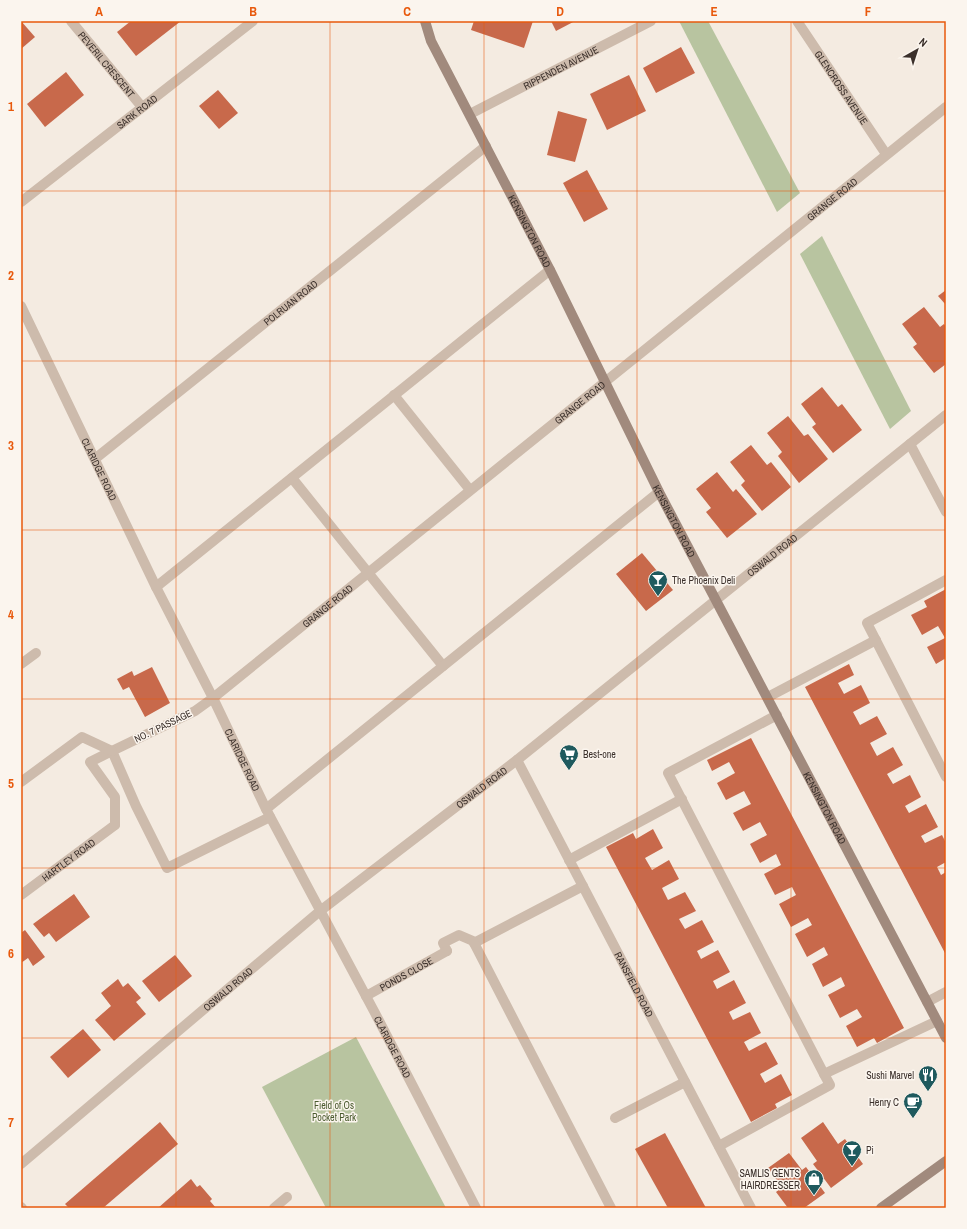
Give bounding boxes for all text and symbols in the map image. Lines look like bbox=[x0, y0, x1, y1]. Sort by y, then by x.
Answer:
text: A bbox=[95, 3, 103, 20]
text: B bbox=[249, 3, 257, 20]
text: C bbox=[403, 3, 411, 20]
text: D bbox=[556, 3, 564, 20]
text: E bbox=[710, 3, 718, 20]
text: F bbox=[865, 3, 872, 20]
street label: PEVERIL CRESCENT bbox=[76, 28, 138, 100]
north arrow bbox=[897, 30, 937, 70]
text: N bbox=[916, 35, 930, 50]
street label: RIPPENDEN AVENUE bbox=[521, 43, 601, 92]
street label: GLENCROSS AVENUE bbox=[812, 48, 871, 127]
street label: SARK ROAD bbox=[114, 92, 160, 132]
text: 1 bbox=[8, 98, 14, 115]
street label: GRANGE ROAD bbox=[804, 175, 860, 223]
street label: KENSINGTON ROAD bbox=[505, 192, 554, 270]
text: 2 bbox=[8, 267, 14, 284]
street label: POLRUAN ROAD bbox=[261, 277, 320, 328]
street label: GRANGE ROAD bbox=[552, 378, 608, 427]
street label: CLARIDGE ROAD bbox=[79, 436, 120, 503]
text: 3 bbox=[8, 437, 14, 454]
street label: KENSINGTON ROAD bbox=[650, 483, 699, 560]
street label: OSWALD ROAD bbox=[744, 531, 800, 579]
bar icon: The Phoenix Deli bbox=[647, 569, 669, 597]
place label: The Phoenix Deli bbox=[672, 574, 735, 587]
street label: GRANGE ROAD bbox=[299, 581, 356, 630]
text: 4 bbox=[8, 606, 14, 623]
street label: NO. 7 PASSAGE bbox=[132, 706, 194, 746]
street label: CLARIDGE ROAD bbox=[222, 726, 263, 793]
supermarket icon: Best-one bbox=[558, 743, 580, 771]
place label: Best-one bbox=[583, 748, 616, 761]
street label: OSWALD ROAD bbox=[453, 763, 510, 811]
street label: KENSINGTON ROAD bbox=[801, 769, 849, 846]
text: 5 bbox=[8, 775, 14, 792]
street label: HARTLEY ROAD bbox=[39, 836, 98, 884]
text: 6 bbox=[8, 945, 14, 962]
street label: RANSFIELD ROAD bbox=[612, 949, 657, 1019]
street label: PONDS CLOSE bbox=[377, 954, 435, 994]
street label: OSWALD ROAD bbox=[200, 964, 256, 1014]
street label: CLARIDGE ROAD bbox=[371, 1014, 414, 1080]
restaurant icon: Sushi Marvel bbox=[917, 1064, 939, 1092]
place label: Sushi Marvel bbox=[866, 1069, 914, 1082]
cafe icon: Henry C bbox=[902, 1091, 924, 1119]
place label: Henry C bbox=[869, 1096, 899, 1109]
park label: Field of Os Pocket Park bbox=[312, 1099, 357, 1124]
text: 7 bbox=[8, 1114, 14, 1131]
bar icon: Pi bbox=[841, 1139, 863, 1167]
place label: Pi bbox=[866, 1144, 874, 1157]
place label: SAMLIS GENTS HAIRDRESSER bbox=[739, 1167, 801, 1192]
shop icon: SAMLIS GENTS HAIRDRESSER bbox=[803, 1168, 825, 1196]

